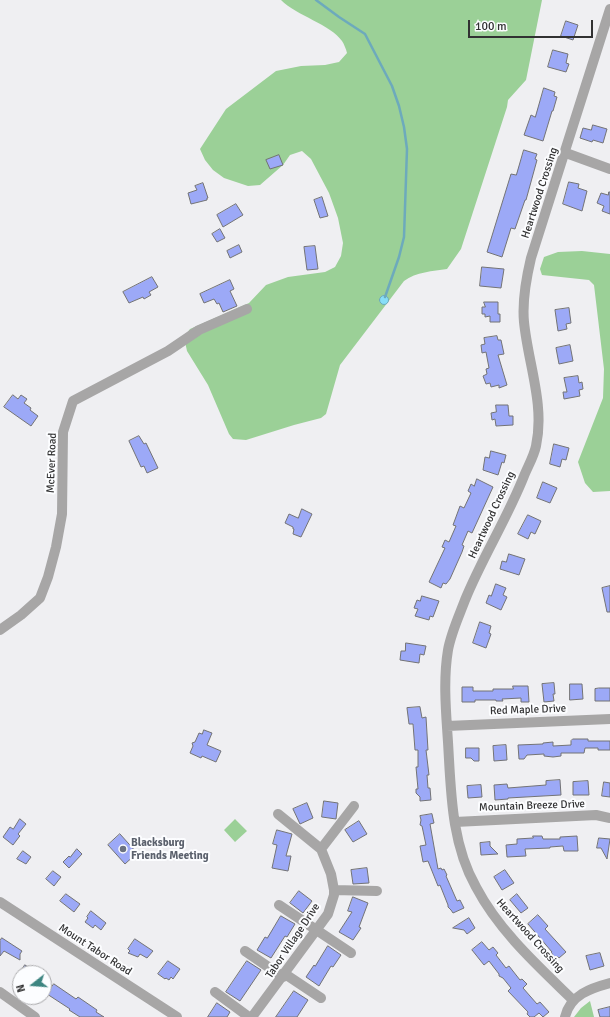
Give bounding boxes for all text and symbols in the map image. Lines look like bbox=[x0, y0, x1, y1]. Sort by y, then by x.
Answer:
scale bar bbox=[470, 12, 595, 38]
text: 100 m bbox=[475, 19, 507, 34]
street label: Heartwood Crossing bbox=[519, 146, 561, 240]
street label: McEver Road bbox=[44, 433, 60, 493]
street label: Heartwood Crossing bbox=[466, 469, 518, 561]
street label: Red Maple Drive bbox=[490, 702, 566, 718]
street label: Mountain Breeze Drive bbox=[479, 798, 585, 814]
place label: Blacksburg Friends Meeting bbox=[131, 836, 209, 862]
marker: Blacksburg Friends Meeting bbox=[118, 844, 128, 854]
street label: Heartwood Crossing bbox=[493, 896, 567, 976]
street label: Tabor Village Drive bbox=[263, 901, 323, 981]
street label: Mount Tabor Road bbox=[56, 921, 134, 979]
north arrow bbox=[12, 965, 52, 1005]
text: N bbox=[14, 983, 28, 994]

